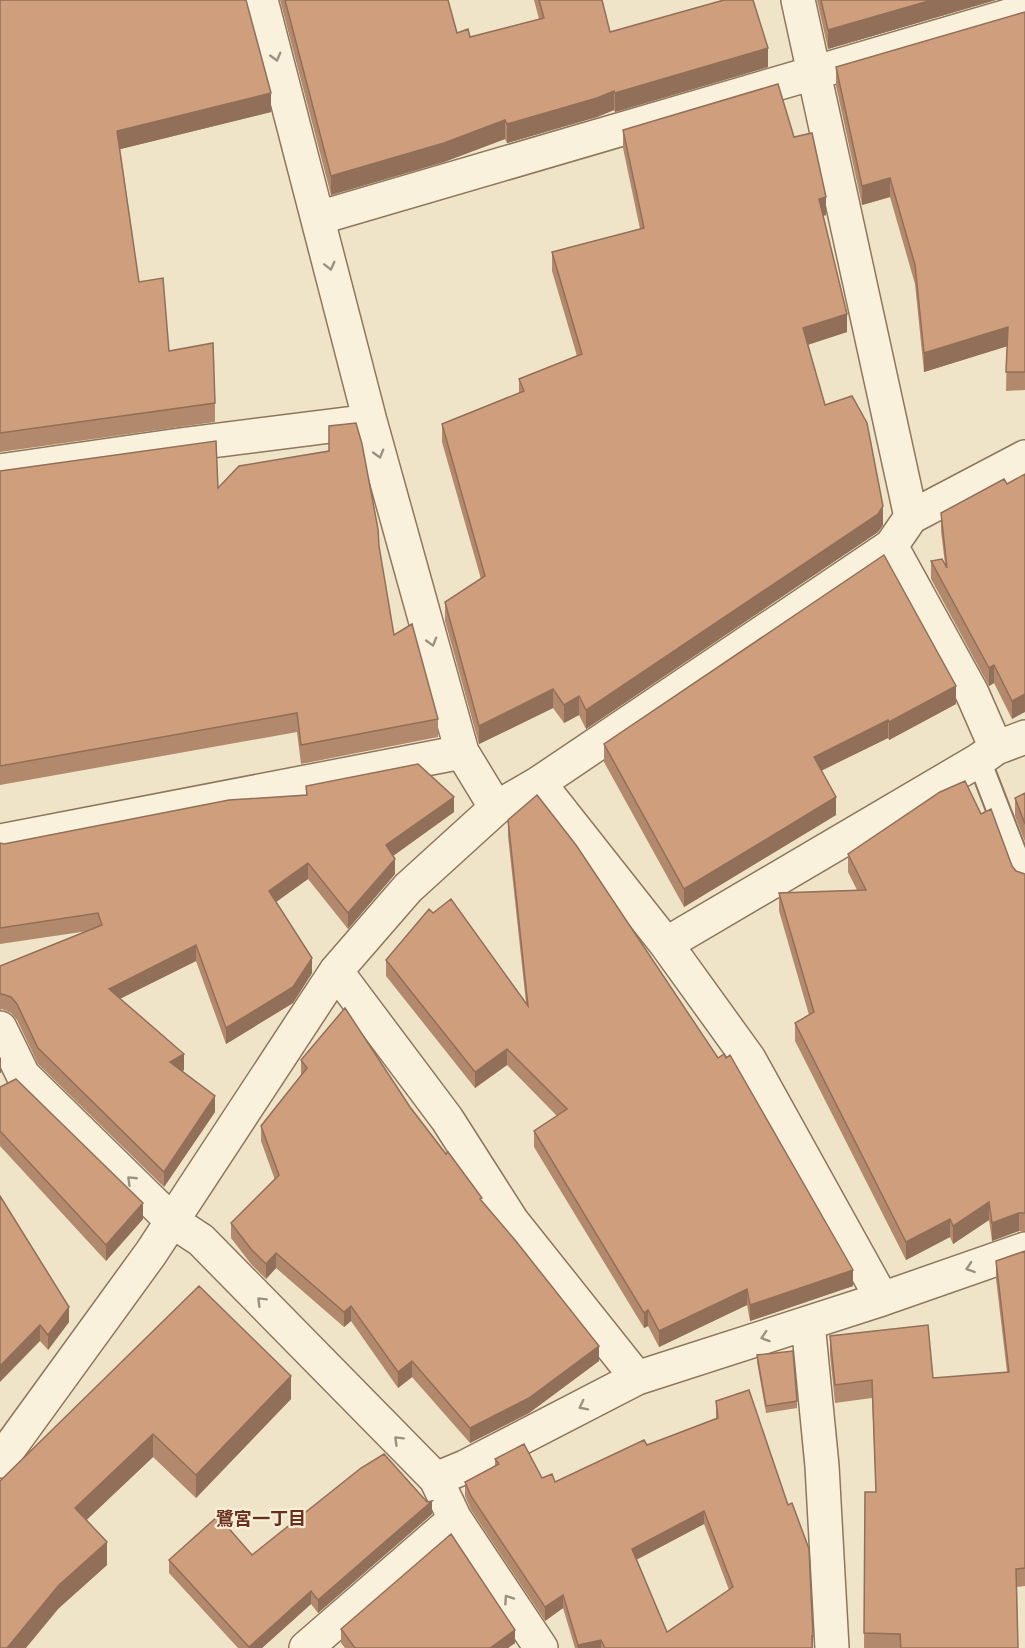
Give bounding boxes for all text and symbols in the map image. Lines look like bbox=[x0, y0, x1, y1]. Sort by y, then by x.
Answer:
one-way arrow bbox=[268, 51, 281, 61]
one-way arrow bbox=[323, 260, 336, 270]
one-way arrow bbox=[372, 449, 385, 459]
one-way arrow bbox=[424, 637, 437, 647]
one-way arrow bbox=[127, 1177, 138, 1188]
one-way arrow bbox=[965, 1261, 976, 1274]
one-way arrow bbox=[257, 1298, 268, 1308]
one-way arrow bbox=[760, 1330, 771, 1342]
one-way arrow bbox=[579, 1399, 589, 1410]
one-way arrow bbox=[394, 1437, 405, 1448]
district label: 鷺宮一丁目 bbox=[216, 1506, 306, 1531]
one-way arrow bbox=[504, 1595, 515, 1606]

